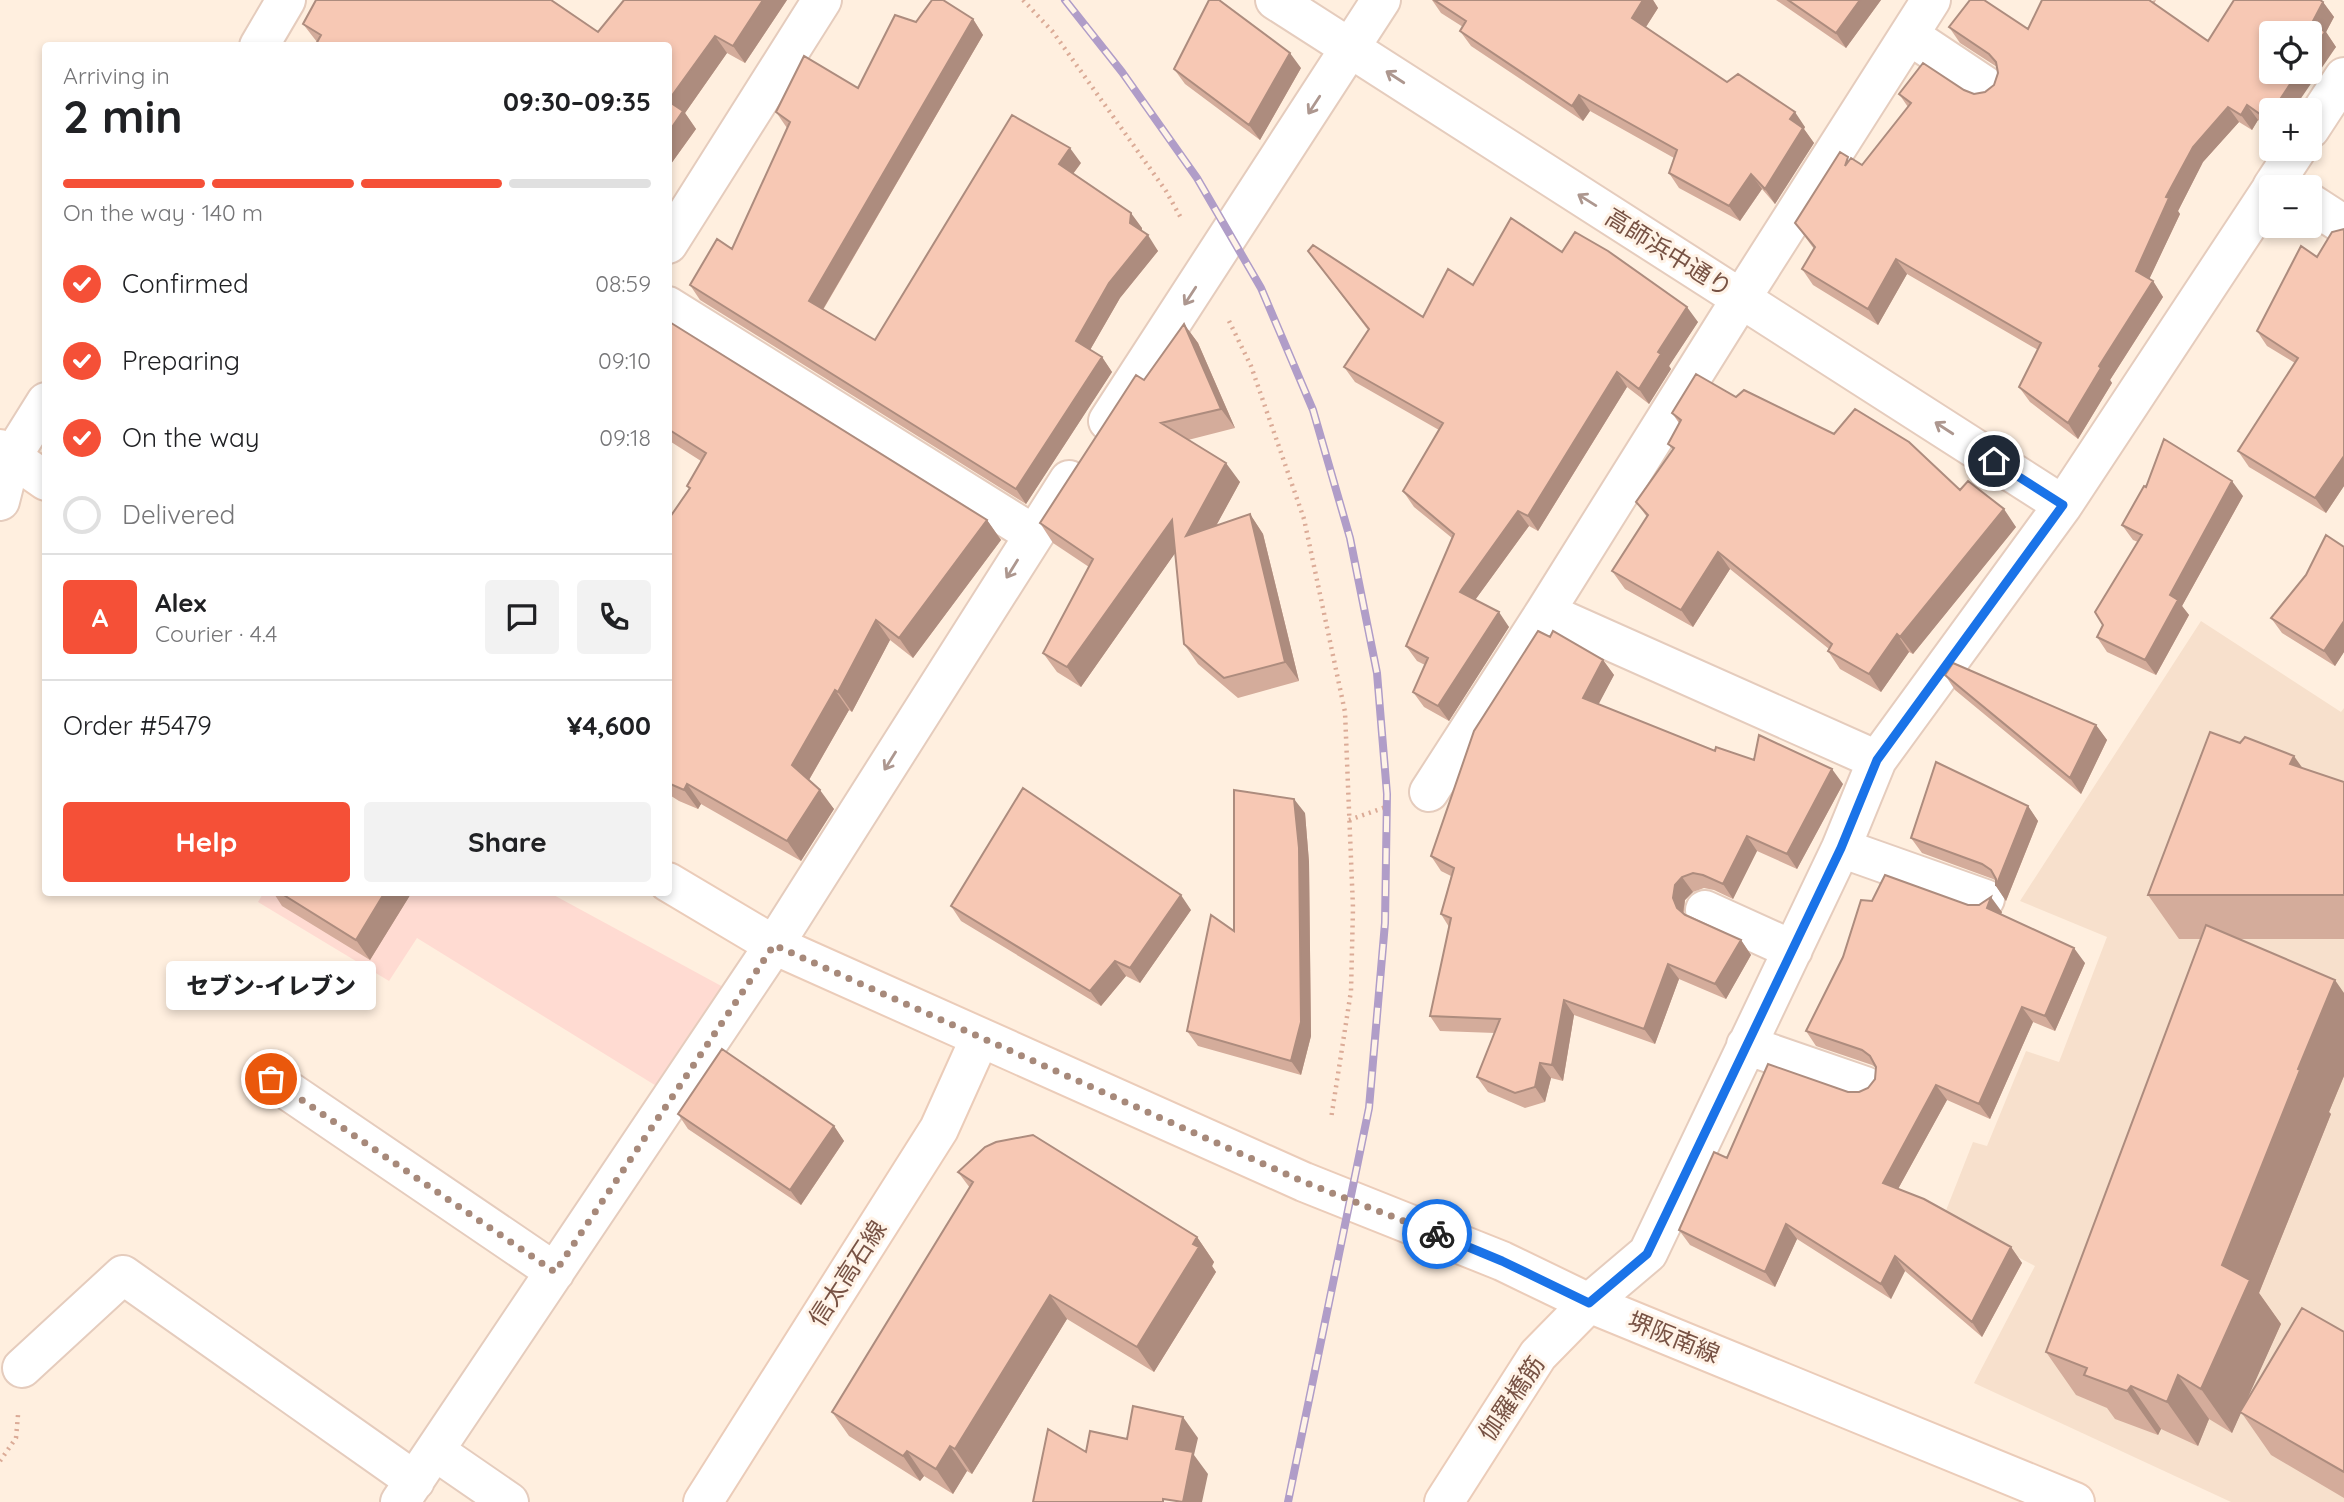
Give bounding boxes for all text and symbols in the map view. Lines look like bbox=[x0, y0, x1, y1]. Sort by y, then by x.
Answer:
map controls bbox=[2259, 21, 2322, 238]
button: locate bbox=[2259, 21, 2322, 84]
text: Arriving in bbox=[63, 61, 170, 90]
one-way arrow bbox=[1386, 70, 1406, 84]
text: 09:30–09:35 bbox=[503, 85, 651, 118]
text: 2 min bbox=[63, 87, 183, 145]
one-way arrow bbox=[1307, 95, 1321, 115]
button: + bbox=[2259, 98, 2322, 161]
button: − bbox=[2259, 175, 2322, 238]
one-way arrow bbox=[1577, 193, 1597, 207]
text: On the way · 140 m bbox=[63, 198, 263, 227]
street label: 高師浜中通り bbox=[1600, 201, 1738, 303]
icon: check bbox=[63, 265, 101, 303]
text: Confirmed bbox=[122, 267, 249, 300]
text: 08:59 bbox=[595, 269, 651, 298]
one-way arrow bbox=[1183, 286, 1197, 306]
icon: check bbox=[63, 342, 101, 380]
text: Preparing bbox=[122, 344, 240, 377]
text: 09:10 bbox=[598, 346, 651, 375]
icon: check bbox=[63, 419, 101, 457]
text: On the way bbox=[122, 421, 260, 454]
one-way arrow bbox=[1934, 421, 1954, 435]
text: 09:18 bbox=[599, 423, 651, 452]
pin bbox=[1964, 431, 2024, 491]
icon: home bbox=[1975, 442, 2013, 480]
text: Delivered bbox=[122, 498, 235, 531]
one-way arrow bbox=[1004, 558, 1018, 578]
button: chat bbox=[485, 580, 559, 654]
button: phone bbox=[577, 580, 651, 654]
text: Alex bbox=[155, 586, 206, 619]
text: A bbox=[92, 601, 108, 634]
text: Courier · 4.4 bbox=[155, 619, 277, 648]
text: Order #5479 bbox=[63, 709, 212, 742]
text: ¥4,600 bbox=[567, 709, 651, 742]
one-way arrow bbox=[883, 751, 898, 770]
button: Help bbox=[63, 802, 350, 882]
button: Share bbox=[364, 802, 651, 882]
callout: セブン-イレブン bbox=[166, 960, 376, 1009]
text: セブン-イレブン bbox=[186, 971, 356, 1000]
pin bbox=[241, 1049, 301, 1109]
icon: bag bbox=[252, 1060, 290, 1098]
courier bbox=[1402, 1199, 1472, 1269]
street label: 信太高石線 bbox=[802, 1215, 892, 1331]
icon: bike bbox=[1418, 1215, 1456, 1253]
street label: 堺阪南線 bbox=[1624, 1305, 1724, 1369]
street label: 伽羅橋筋 bbox=[1472, 1350, 1550, 1446]

